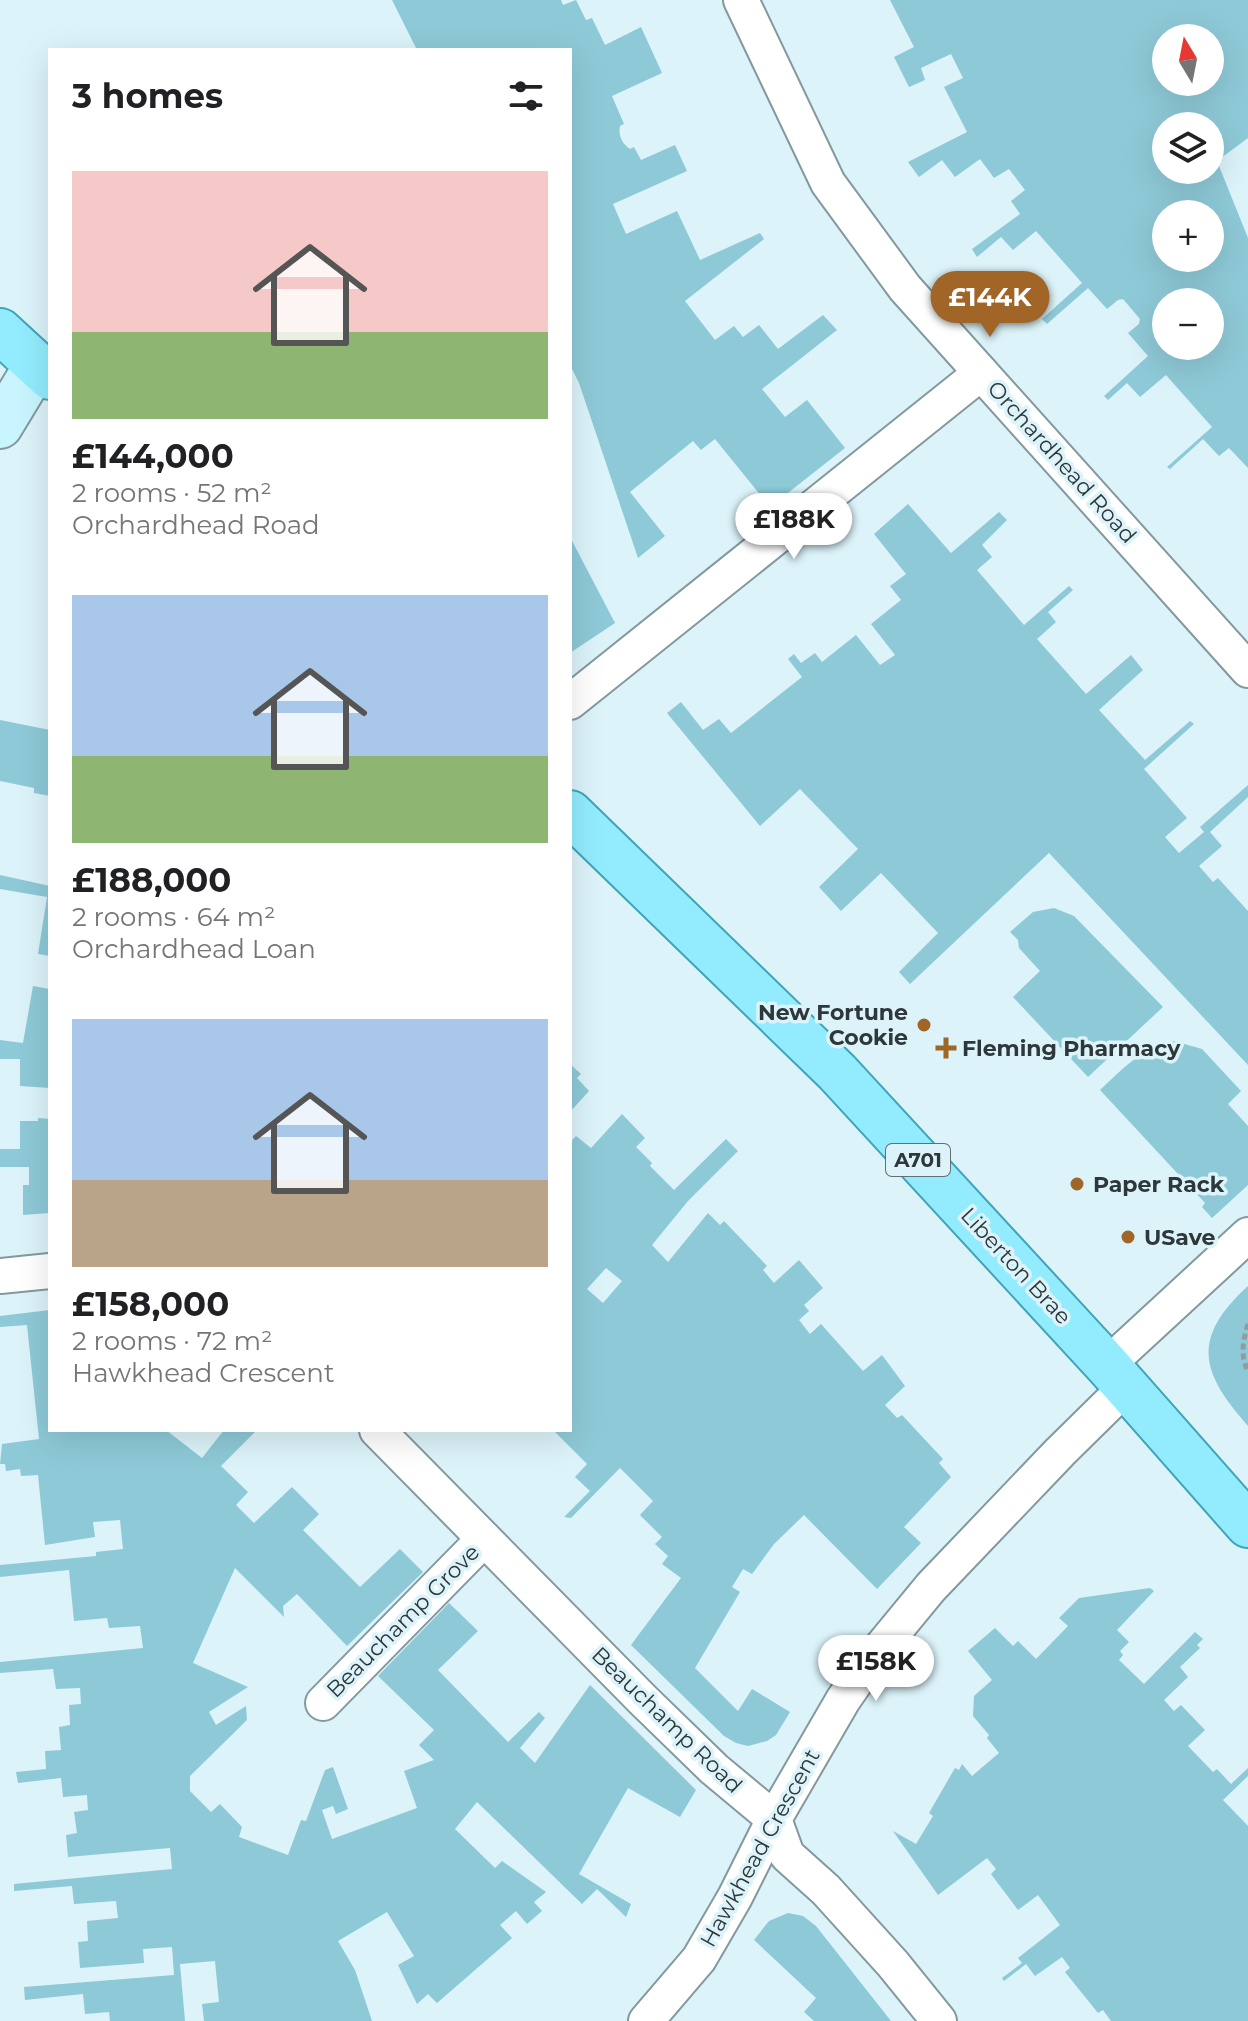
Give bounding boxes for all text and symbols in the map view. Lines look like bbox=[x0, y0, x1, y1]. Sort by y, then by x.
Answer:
north arrow bbox=[1152, 24, 1224, 96]
map controls bbox=[1152, 24, 1224, 360]
icon: filters bbox=[504, 74, 548, 118]
text: 3 homes bbox=[72, 75, 223, 117]
button: layers bbox=[1152, 112, 1224, 184]
button: + bbox=[1152, 200, 1224, 272]
icon: home bbox=[238, 223, 382, 367]
pin: £144K bbox=[934, 271, 1046, 339]
text: £144K bbox=[949, 281, 1031, 313]
button: − bbox=[1152, 288, 1224, 360]
street label: Orchardhead Road bbox=[982, 375, 1142, 549]
text: £144,000 bbox=[72, 435, 234, 477]
text: 2 rooms · 52 m² bbox=[72, 477, 272, 509]
pin: £188K bbox=[738, 493, 850, 561]
text: £188K bbox=[753, 503, 835, 535]
text: Orchardhead Road bbox=[72, 509, 320, 541]
icon: home bbox=[238, 647, 382, 791]
text: £188,000 bbox=[72, 859, 231, 901]
text: 2 rooms · 64 m² bbox=[72, 901, 275, 933]
text: Orchardhead Loan bbox=[72, 933, 316, 965]
place label: New Fortune Cookie bbox=[758, 999, 908, 1051]
marker: New Fortune Cookie bbox=[915, 1016, 933, 1034]
place label: Fleming Pharmacy bbox=[962, 1035, 1181, 1062]
marker: Fleming Pharmacy bbox=[937, 1039, 955, 1057]
icon: home bbox=[238, 1071, 382, 1215]
road number: A701 bbox=[886, 1144, 950, 1176]
place label: Paper Rack bbox=[1093, 1171, 1225, 1198]
marker: Paper Rack bbox=[1068, 1175, 1086, 1193]
street label: Liberton Brae bbox=[955, 1202, 1077, 1330]
place label: USave bbox=[1144, 1224, 1216, 1251]
marker: USave bbox=[1119, 1228, 1137, 1246]
text: £158,000 bbox=[72, 1283, 229, 1325]
text: 2 rooms · 72 m² bbox=[72, 1325, 272, 1357]
text: Hawkhead Crescent bbox=[72, 1357, 334, 1389]
street label: Beauchamp Grove bbox=[321, 1539, 485, 1703]
pin: £158K bbox=[820, 1635, 932, 1703]
street label: Beauchamp Road bbox=[586, 1641, 748, 1799]
text: £158K bbox=[836, 1645, 916, 1677]
street label: Hawkhead Crescent bbox=[694, 1744, 826, 1952]

